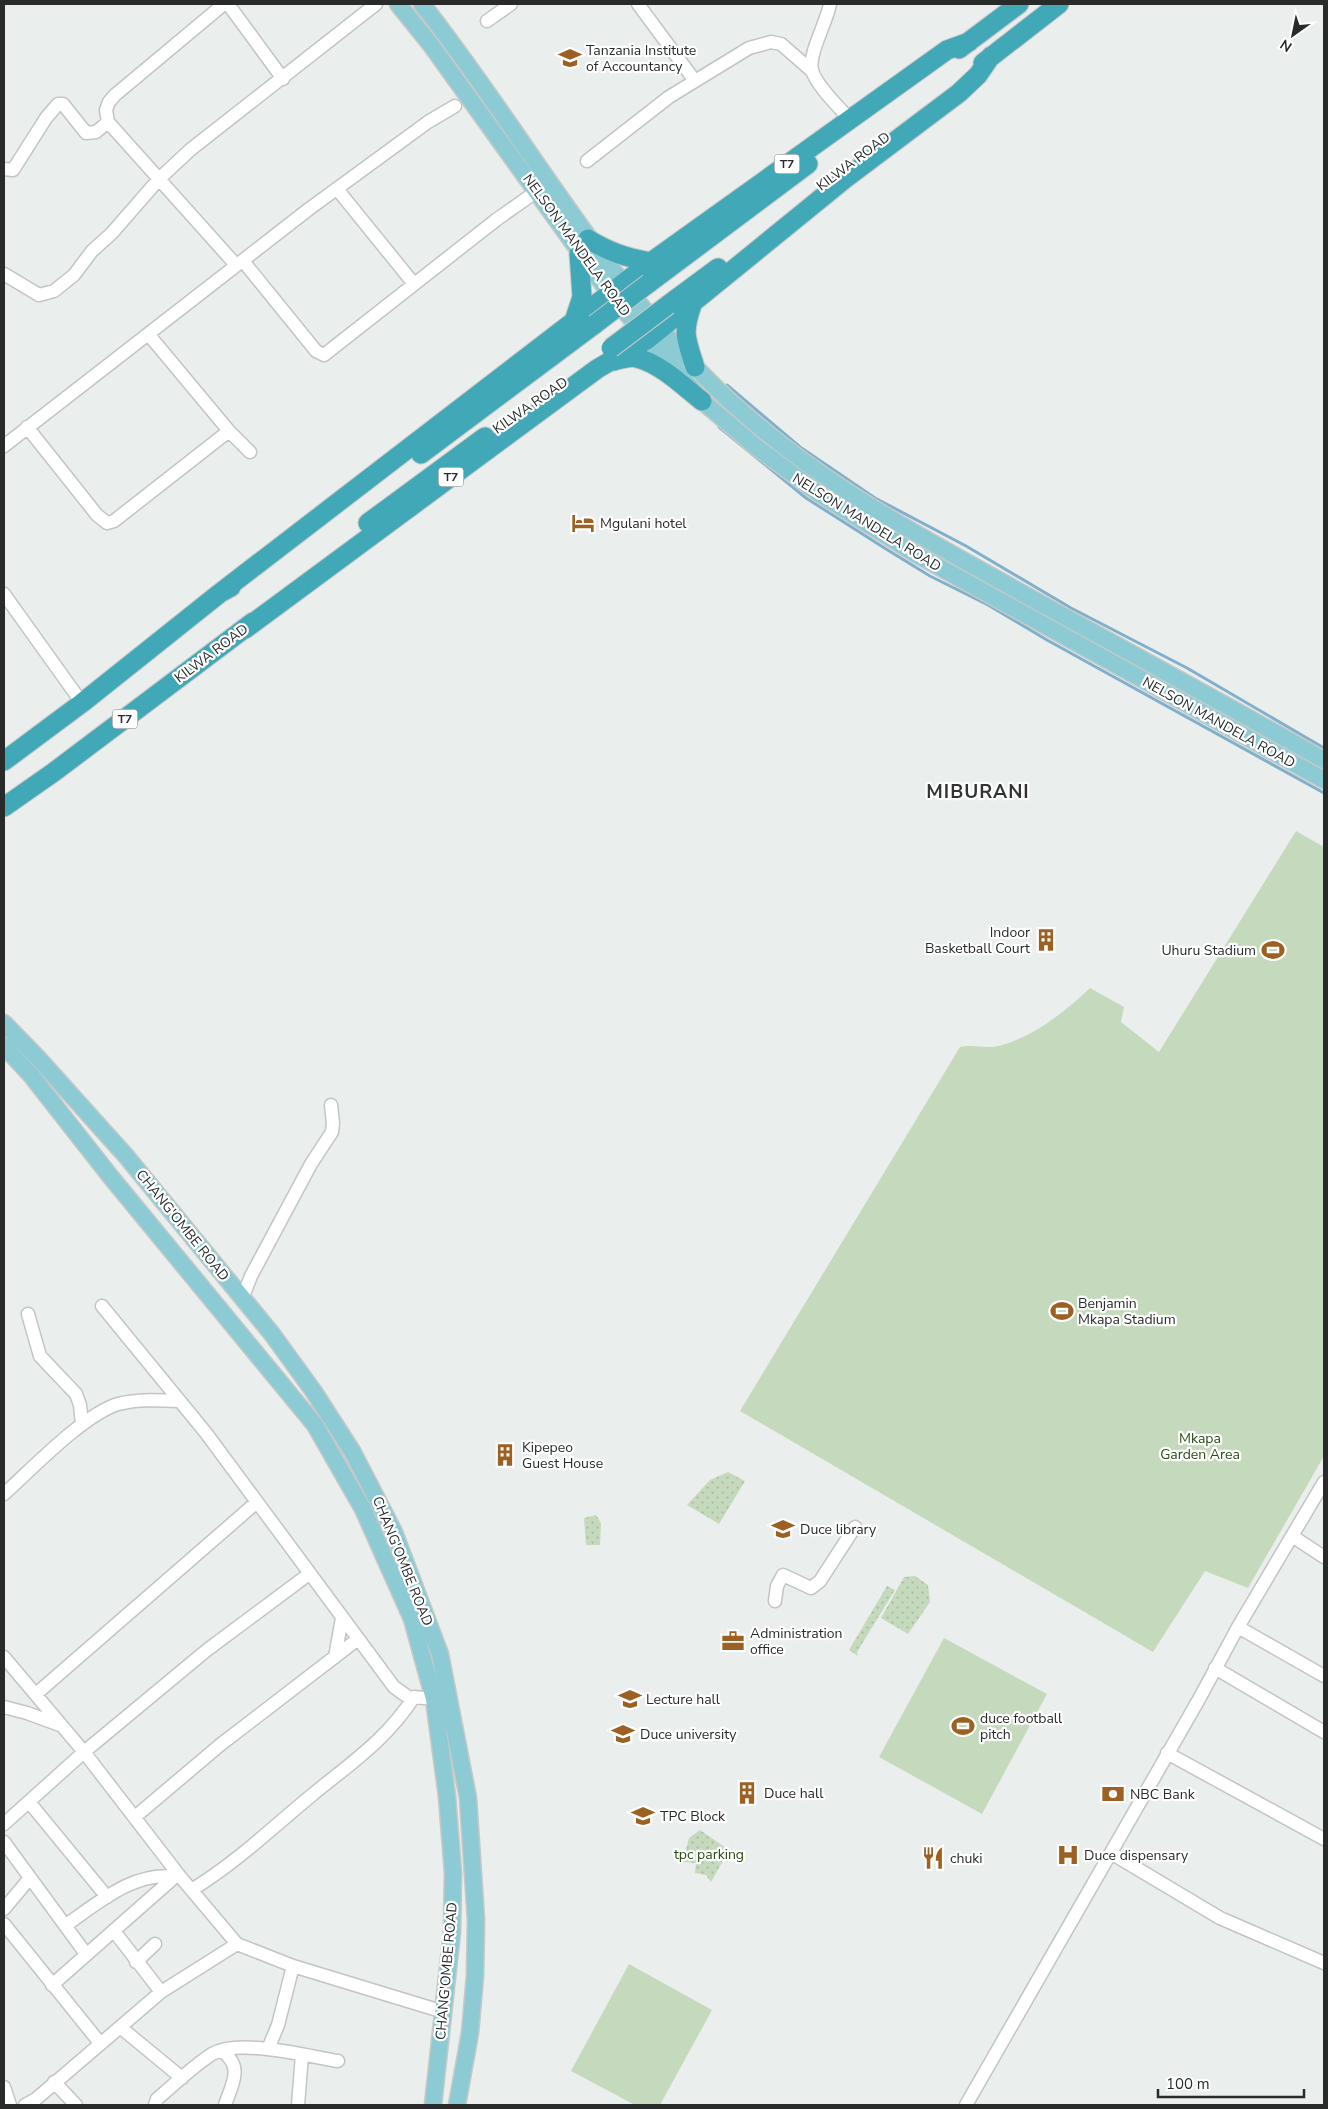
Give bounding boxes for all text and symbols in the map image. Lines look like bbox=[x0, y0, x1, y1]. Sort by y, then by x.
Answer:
north arrow bbox=[1268, 10, 1318, 60]
text: N bbox=[1277, 35, 1296, 56]
place label: Tanzania Institute of Accountancy bbox=[586, 41, 696, 76]
school or university icon: Tanzania Institute of Accountancy bbox=[557, 45, 583, 71]
street label: KILWA ROAD bbox=[813, 127, 894, 195]
road number: T7 bbox=[774, 154, 800, 173]
street label: NELSON MANDELA ROAD bbox=[518, 170, 635, 320]
street label: KILWA ROAD bbox=[489, 373, 572, 438]
road number: T7 bbox=[438, 468, 464, 487]
street label: NELSON MANDELA ROAD bbox=[789, 469, 945, 576]
hotel icon: Mgulani hotel bbox=[570, 510, 596, 536]
place label: Mgulani hotel bbox=[600, 514, 687, 533]
street label: KILWA ROAD bbox=[171, 619, 252, 687]
street label: NELSON MANDELA ROAD bbox=[1139, 672, 1299, 772]
road number: T7 bbox=[112, 710, 138, 729]
district label: MIBURANI bbox=[926, 779, 1030, 805]
place label: Indoor Basketball Court bbox=[925, 923, 1030, 958]
building icon: Indoor Basketball Court bbox=[1033, 927, 1059, 953]
sports icon: Uhuru Stadium bbox=[1260, 937, 1286, 963]
place label: Uhuru Stadium bbox=[1161, 941, 1256, 960]
street label: CHANG'OMBE ROAD bbox=[132, 1166, 234, 1285]
place label: Benjamin Mkapa Stadium bbox=[1078, 1294, 1176, 1329]
sports icon: Benjamin Mkapa Stadium bbox=[1049, 1298, 1075, 1324]
park label: Mkapa Garden Area bbox=[1160, 1429, 1240, 1464]
place label: Kipepeo Guest House bbox=[522, 1438, 603, 1473]
building icon: Kipepeo Guest House bbox=[492, 1442, 518, 1468]
street label: CHANG'OMBE ROAD bbox=[368, 1494, 437, 1629]
school or university icon: Duce library bbox=[770, 1516, 796, 1542]
place label: Duce library bbox=[800, 1520, 877, 1539]
place label: Administration office bbox=[750, 1624, 843, 1659]
office icon: Administration office bbox=[720, 1628, 746, 1654]
school or university icon: Lecture hall bbox=[617, 1686, 643, 1712]
place label: Lecture hall bbox=[646, 1690, 721, 1709]
place label: duce football pitch bbox=[980, 1709, 1063, 1744]
sports icon: duce football pitch bbox=[950, 1713, 976, 1739]
school or university icon: Duce university bbox=[610, 1721, 636, 1747]
place label: Duce university bbox=[640, 1725, 737, 1744]
building icon: Duce hall bbox=[734, 1780, 760, 1806]
bank icon: NBC Bank bbox=[1100, 1781, 1126, 1807]
place label: Duce hall bbox=[764, 1784, 824, 1803]
place label: NBC Bank bbox=[1130, 1785, 1196, 1804]
school or university icon: TPC Block bbox=[630, 1803, 656, 1829]
place label: TPC Block bbox=[660, 1807, 726, 1826]
hospital icon: Duce dispensary bbox=[1055, 1842, 1081, 1868]
park label: tpc parking bbox=[674, 1845, 744, 1864]
restaurant icon: chuki bbox=[920, 1845, 946, 1871]
place label: Duce dispensary bbox=[1084, 1846, 1189, 1865]
place label: chuki bbox=[950, 1849, 983, 1868]
street label: CHANG'OMBE ROAD bbox=[431, 1901, 462, 2041]
scale bar bbox=[1158, 2066, 1304, 2098]
text: 100 m bbox=[1166, 2074, 1210, 2094]

